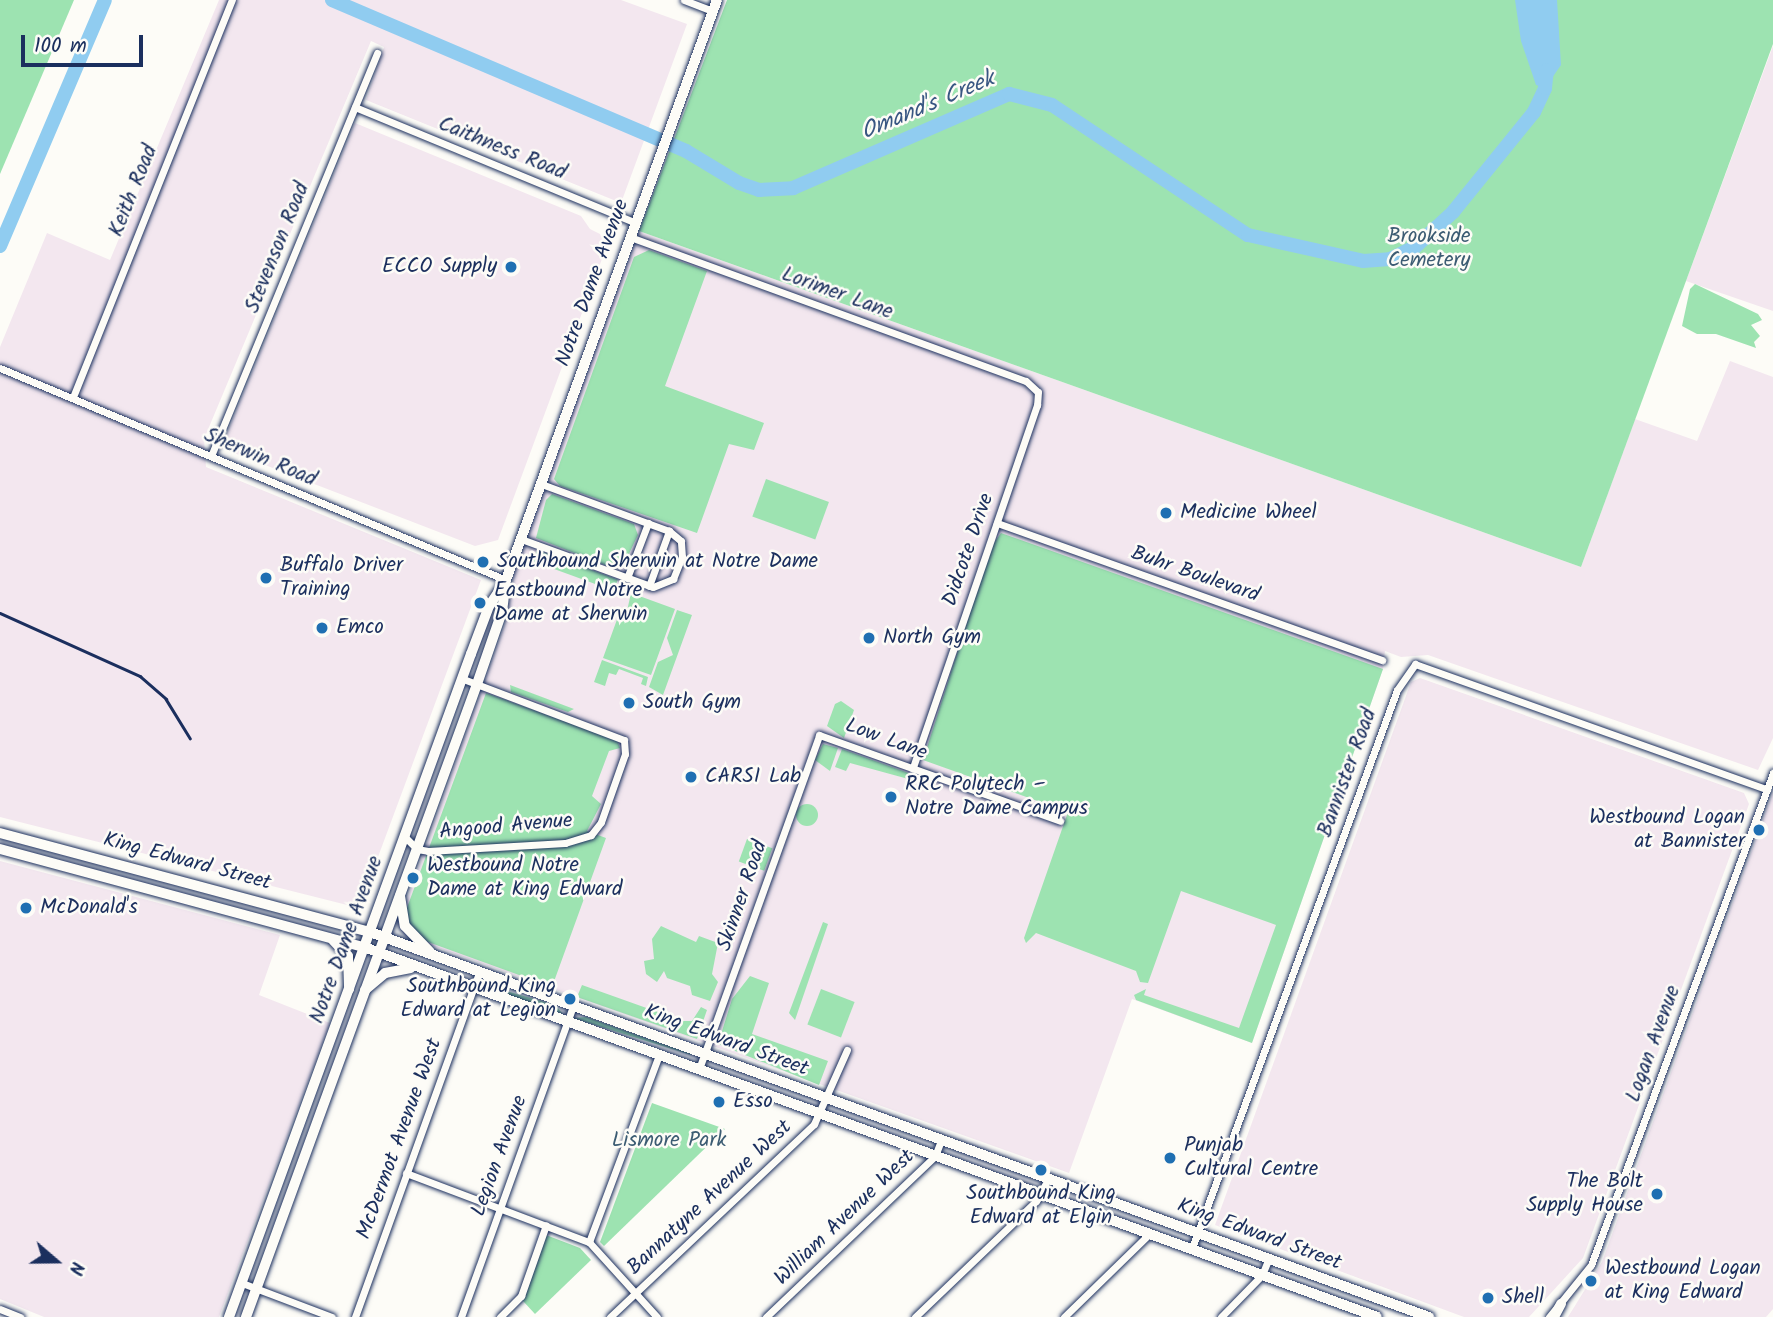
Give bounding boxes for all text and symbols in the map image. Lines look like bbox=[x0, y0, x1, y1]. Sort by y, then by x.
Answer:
scale bar bbox=[24, 21, 147, 65]
text: 100 m bbox=[34, 30, 87, 63]
water label: Omand's Creek bbox=[857, 66, 999, 146]
street label: Caithness Road bbox=[434, 112, 570, 186]
street label: Keith Road bbox=[104, 141, 164, 241]
street label: Stevenson Road bbox=[240, 179, 316, 317]
street label: Notre Dame Avenue bbox=[551, 196, 635, 370]
park label: Brookside Cemetery bbox=[1387, 224, 1471, 274]
place label: ECCO Supply bbox=[382, 254, 497, 280]
marker: ECCO Supply bbox=[503, 259, 519, 275]
street label: Lorimer Lane bbox=[778, 262, 896, 326]
street label: Sherwin Road bbox=[200, 423, 320, 493]
street label: Didcote Drive bbox=[938, 490, 1000, 610]
place label: Medicine Wheel bbox=[1180, 500, 1317, 526]
marker: Medicine Wheel bbox=[1158, 505, 1174, 521]
street label: Buhr Boulevard bbox=[1128, 541, 1262, 609]
place label: Southbound Sherwin at Notre Dame bbox=[497, 549, 818, 575]
place label: Buffalo Driver Training bbox=[280, 553, 403, 603]
marker: Southbound Sherwin at Notre Dame bbox=[475, 554, 491, 570]
marker: Buffalo Driver Training bbox=[258, 570, 274, 586]
place label: Eastbound Notre Dame at Sherwin bbox=[494, 578, 648, 628]
marker: Eastbound Notre Dame at Sherwin bbox=[472, 595, 488, 611]
place label: Emco bbox=[336, 615, 384, 641]
marker: Emco bbox=[314, 620, 330, 636]
place label: North Gym bbox=[883, 625, 981, 651]
marker: North Gym bbox=[861, 630, 877, 646]
place label: South Gym bbox=[643, 690, 741, 716]
marker: South Gym bbox=[621, 695, 637, 711]
street label: Bannister Road bbox=[1313, 705, 1383, 841]
street label: Low Lane bbox=[842, 714, 930, 766]
place label: CARSI Lab bbox=[705, 764, 801, 790]
marker: CARSI Lab bbox=[683, 769, 699, 785]
place label: RRC Polytech – Notre Dame Campus bbox=[905, 772, 1088, 822]
marker: RRC Polytech – Notre Dame Campus bbox=[883, 789, 899, 805]
place label: Westbound Logan at Bannister bbox=[1589, 805, 1745, 855]
street label: Angood Avenue bbox=[438, 809, 574, 845]
marker: Westbound Logan at Bannister bbox=[1751, 822, 1767, 838]
street label: King Edward Street bbox=[100, 827, 274, 897]
street label: Skinner Road bbox=[712, 837, 774, 955]
street label: Notre Dame Avenue bbox=[305, 853, 389, 1027]
place label: Westbound Notre Dame at King Edward bbox=[427, 853, 623, 903]
marker: Westbound Notre Dame at King Edward bbox=[405, 870, 421, 886]
place label: McDonald's bbox=[40, 895, 138, 921]
marker: McDonald's bbox=[18, 900, 34, 916]
place label: Southbound King Edward at Legion bbox=[400, 974, 556, 1024]
street label: Logan Avenue bbox=[1621, 982, 1687, 1106]
marker: Southbound King Edward at Legion bbox=[562, 991, 578, 1007]
street label: King Edward Street bbox=[640, 1000, 812, 1082]
street label: McDermot Avenue West bbox=[352, 1035, 448, 1243]
place label: Esso bbox=[733, 1089, 773, 1115]
street label: Legion Avenue bbox=[466, 1092, 534, 1220]
marker: Esso bbox=[711, 1094, 727, 1110]
street label: Bannatyne Avenue West bbox=[623, 1115, 797, 1281]
park label: Lismore Park bbox=[612, 1128, 726, 1154]
place label: Punjab Cultural Centre bbox=[1184, 1133, 1318, 1183]
street label: William Avenue West bbox=[770, 1145, 920, 1291]
marker: Punjab Cultural Centre bbox=[1162, 1150, 1178, 1166]
marker: Southbound King Edward at Elgin bbox=[1033, 1162, 1049, 1178]
place label: The Bolt Supply House bbox=[1526, 1169, 1643, 1219]
place label: Southbound King Edward at Elgin bbox=[966, 1181, 1116, 1231]
marker: The Bolt Supply House bbox=[1649, 1186, 1665, 1202]
street label: King Edward Street bbox=[1173, 1194, 1345, 1276]
north arrow bbox=[21, 1226, 91, 1296]
place label: Westbound Logan at King Edward bbox=[1605, 1256, 1761, 1306]
text: N bbox=[60, 1257, 92, 1279]
marker: Westbound Logan at King Edward bbox=[1583, 1273, 1599, 1289]
place label: Shell bbox=[1502, 1285, 1544, 1311]
marker: Shell bbox=[1480, 1290, 1496, 1306]

